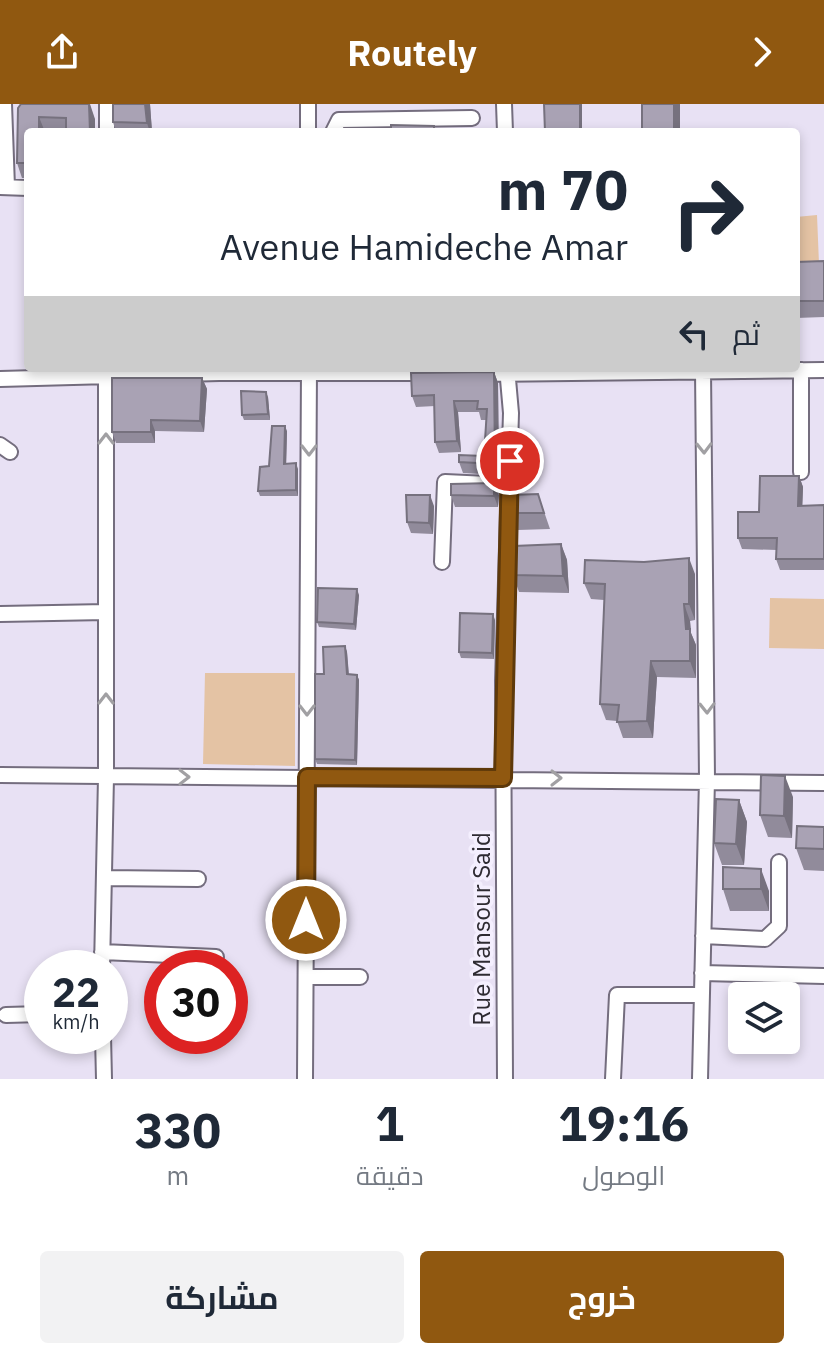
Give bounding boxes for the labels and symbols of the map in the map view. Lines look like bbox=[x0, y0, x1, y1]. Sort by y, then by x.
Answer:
pin bbox=[476, 427, 544, 495]
one-way arrow bbox=[97, 432, 115, 445]
one-way arrow bbox=[695, 442, 713, 455]
one-way arrow bbox=[300, 444, 318, 457]
one-way arrow bbox=[97, 692, 115, 705]
one-way arrow bbox=[698, 702, 715, 715]
one-way arrow bbox=[298, 704, 316, 717]
one-way arrow bbox=[178, 768, 191, 786]
one-way arrow bbox=[550, 769, 563, 787]
street label: Rue Mansour Said bbox=[465, 832, 497, 1026]
position arrow bbox=[264, 878, 348, 962]
speed limit sign: 30 bbox=[144, 950, 248, 1054]

